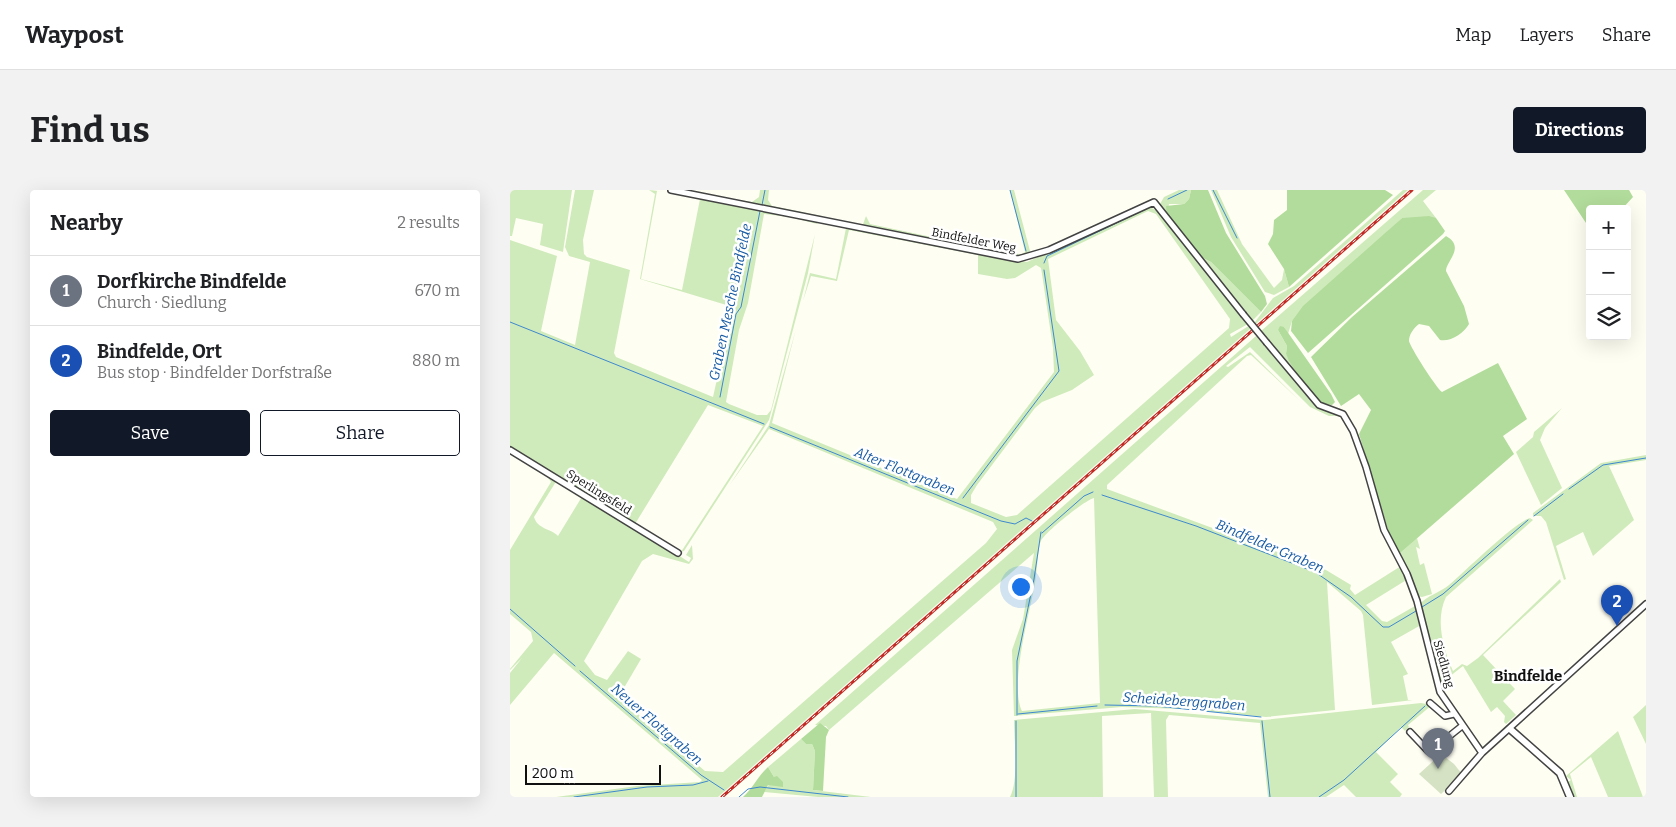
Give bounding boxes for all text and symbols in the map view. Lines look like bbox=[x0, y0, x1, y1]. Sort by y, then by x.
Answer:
text: Waypost bbox=[25, 21, 124, 49]
text: Map bbox=[1455, 24, 1491, 46]
text: Layers bbox=[1519, 24, 1574, 46]
text: Share bbox=[1602, 24, 1651, 46]
button: Directions bbox=[1513, 107, 1646, 153]
text: Find us bbox=[30, 109, 150, 151]
map controls bbox=[1586, 205, 1631, 340]
button: + bbox=[1586, 205, 1631, 250]
text: Nearby bbox=[50, 210, 123, 236]
text: 2 results bbox=[397, 213, 460, 232]
water label: Graben Mesche Bindfelde bbox=[706, 222, 755, 382]
street label: Bindfelder Weg bbox=[930, 225, 1018, 255]
button: − bbox=[1586, 250, 1631, 295]
text: Dorfkirche Bindfelde bbox=[97, 270, 287, 293]
text: 1 bbox=[63, 281, 69, 300]
text: 670 m bbox=[414, 281, 460, 300]
text: Church · Siedlung bbox=[97, 293, 227, 312]
button: layers bbox=[1586, 295, 1631, 340]
text: Bindfelde, Ort bbox=[97, 340, 222, 363]
text: 2 bbox=[61, 351, 71, 370]
text: 880 m bbox=[412, 351, 460, 370]
text: Bus stop · Bindfelder Dorfstraße bbox=[97, 363, 332, 382]
button: Save bbox=[50, 410, 250, 456]
button: Share bbox=[260, 410, 460, 456]
water label: Alter Flottgraben bbox=[851, 443, 958, 499]
street label: Sperlingsfeld bbox=[564, 467, 634, 517]
water label: Bindfelder Graben bbox=[1213, 516, 1326, 577]
your location bbox=[1008, 574, 1034, 600]
pin: 2 bbox=[1601, 585, 1633, 626]
street label: Siedlung bbox=[1430, 638, 1458, 690]
district label: Bindfelde bbox=[1494, 667, 1562, 685]
water label: Neuer Flottgraben bbox=[608, 680, 706, 769]
water label: Scheideberggraben bbox=[1122, 689, 1246, 714]
pin: 1 bbox=[1422, 728, 1454, 769]
scale bar bbox=[525, 762, 661, 785]
text: 200 m bbox=[532, 765, 574, 782]

